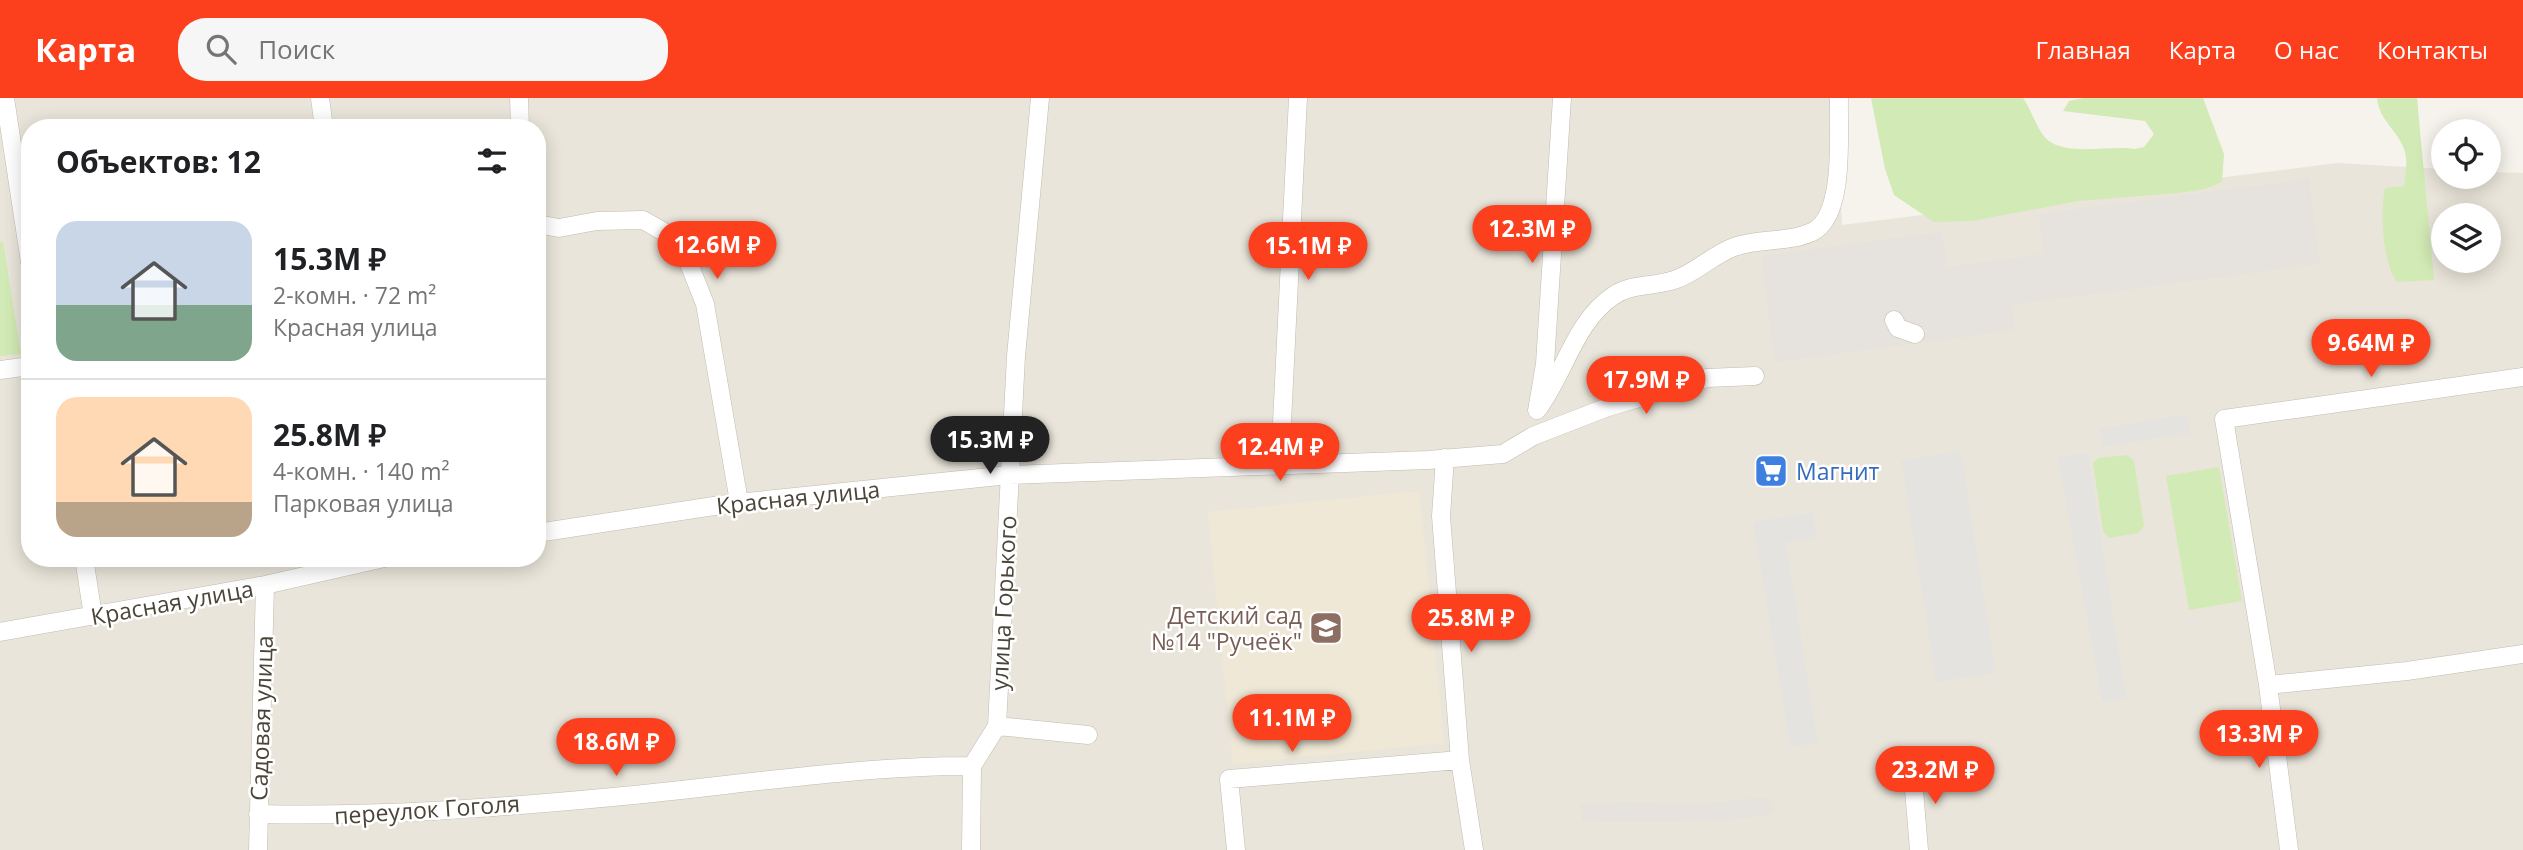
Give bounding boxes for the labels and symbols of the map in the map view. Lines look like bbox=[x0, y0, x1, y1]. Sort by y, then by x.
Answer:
pin: 12.3M ₽ bbox=[1467, 206, 1597, 265]
pin: 12.6M ₽ bbox=[652, 222, 782, 281]
pin: 15.1M ₽ bbox=[1243, 222, 1373, 282]
pin: 9.64M ₽ bbox=[2306, 320, 2436, 379]
pin: 17.9M ₽ bbox=[1581, 356, 1711, 416]
pin: 15.3M ₽ bbox=[925, 416, 1055, 476]
pin: 12.4M ₽ bbox=[1215, 424, 1345, 483]
supermarket icon: Магнит bbox=[1752, 452, 1790, 490]
place label: Магнит bbox=[1796, 455, 1880, 487]
street label: Красная улица bbox=[715, 472, 881, 522]
street label: улица Горького bbox=[982, 515, 1024, 691]
street label: Красная улица bbox=[88, 572, 256, 632]
pin: 25.8M ₽ bbox=[1406, 594, 1536, 654]
place label: Детский сад №14 "Ручеёк" bbox=[1151, 599, 1302, 657]
school or university icon: Детский сад №14 "Ручеёк" bbox=[1307, 609, 1345, 647]
street label: Садовая улица bbox=[242, 635, 280, 801]
pin: 11.1M ₽ bbox=[1227, 694, 1357, 754]
pin: 13.3M ₽ bbox=[2194, 710, 2324, 770]
pin: 18.6M ₽ bbox=[551, 718, 681, 778]
pin: 23.2M ₽ bbox=[1870, 746, 2000, 806]
street label: переулок Гоголя bbox=[333, 787, 521, 831]

